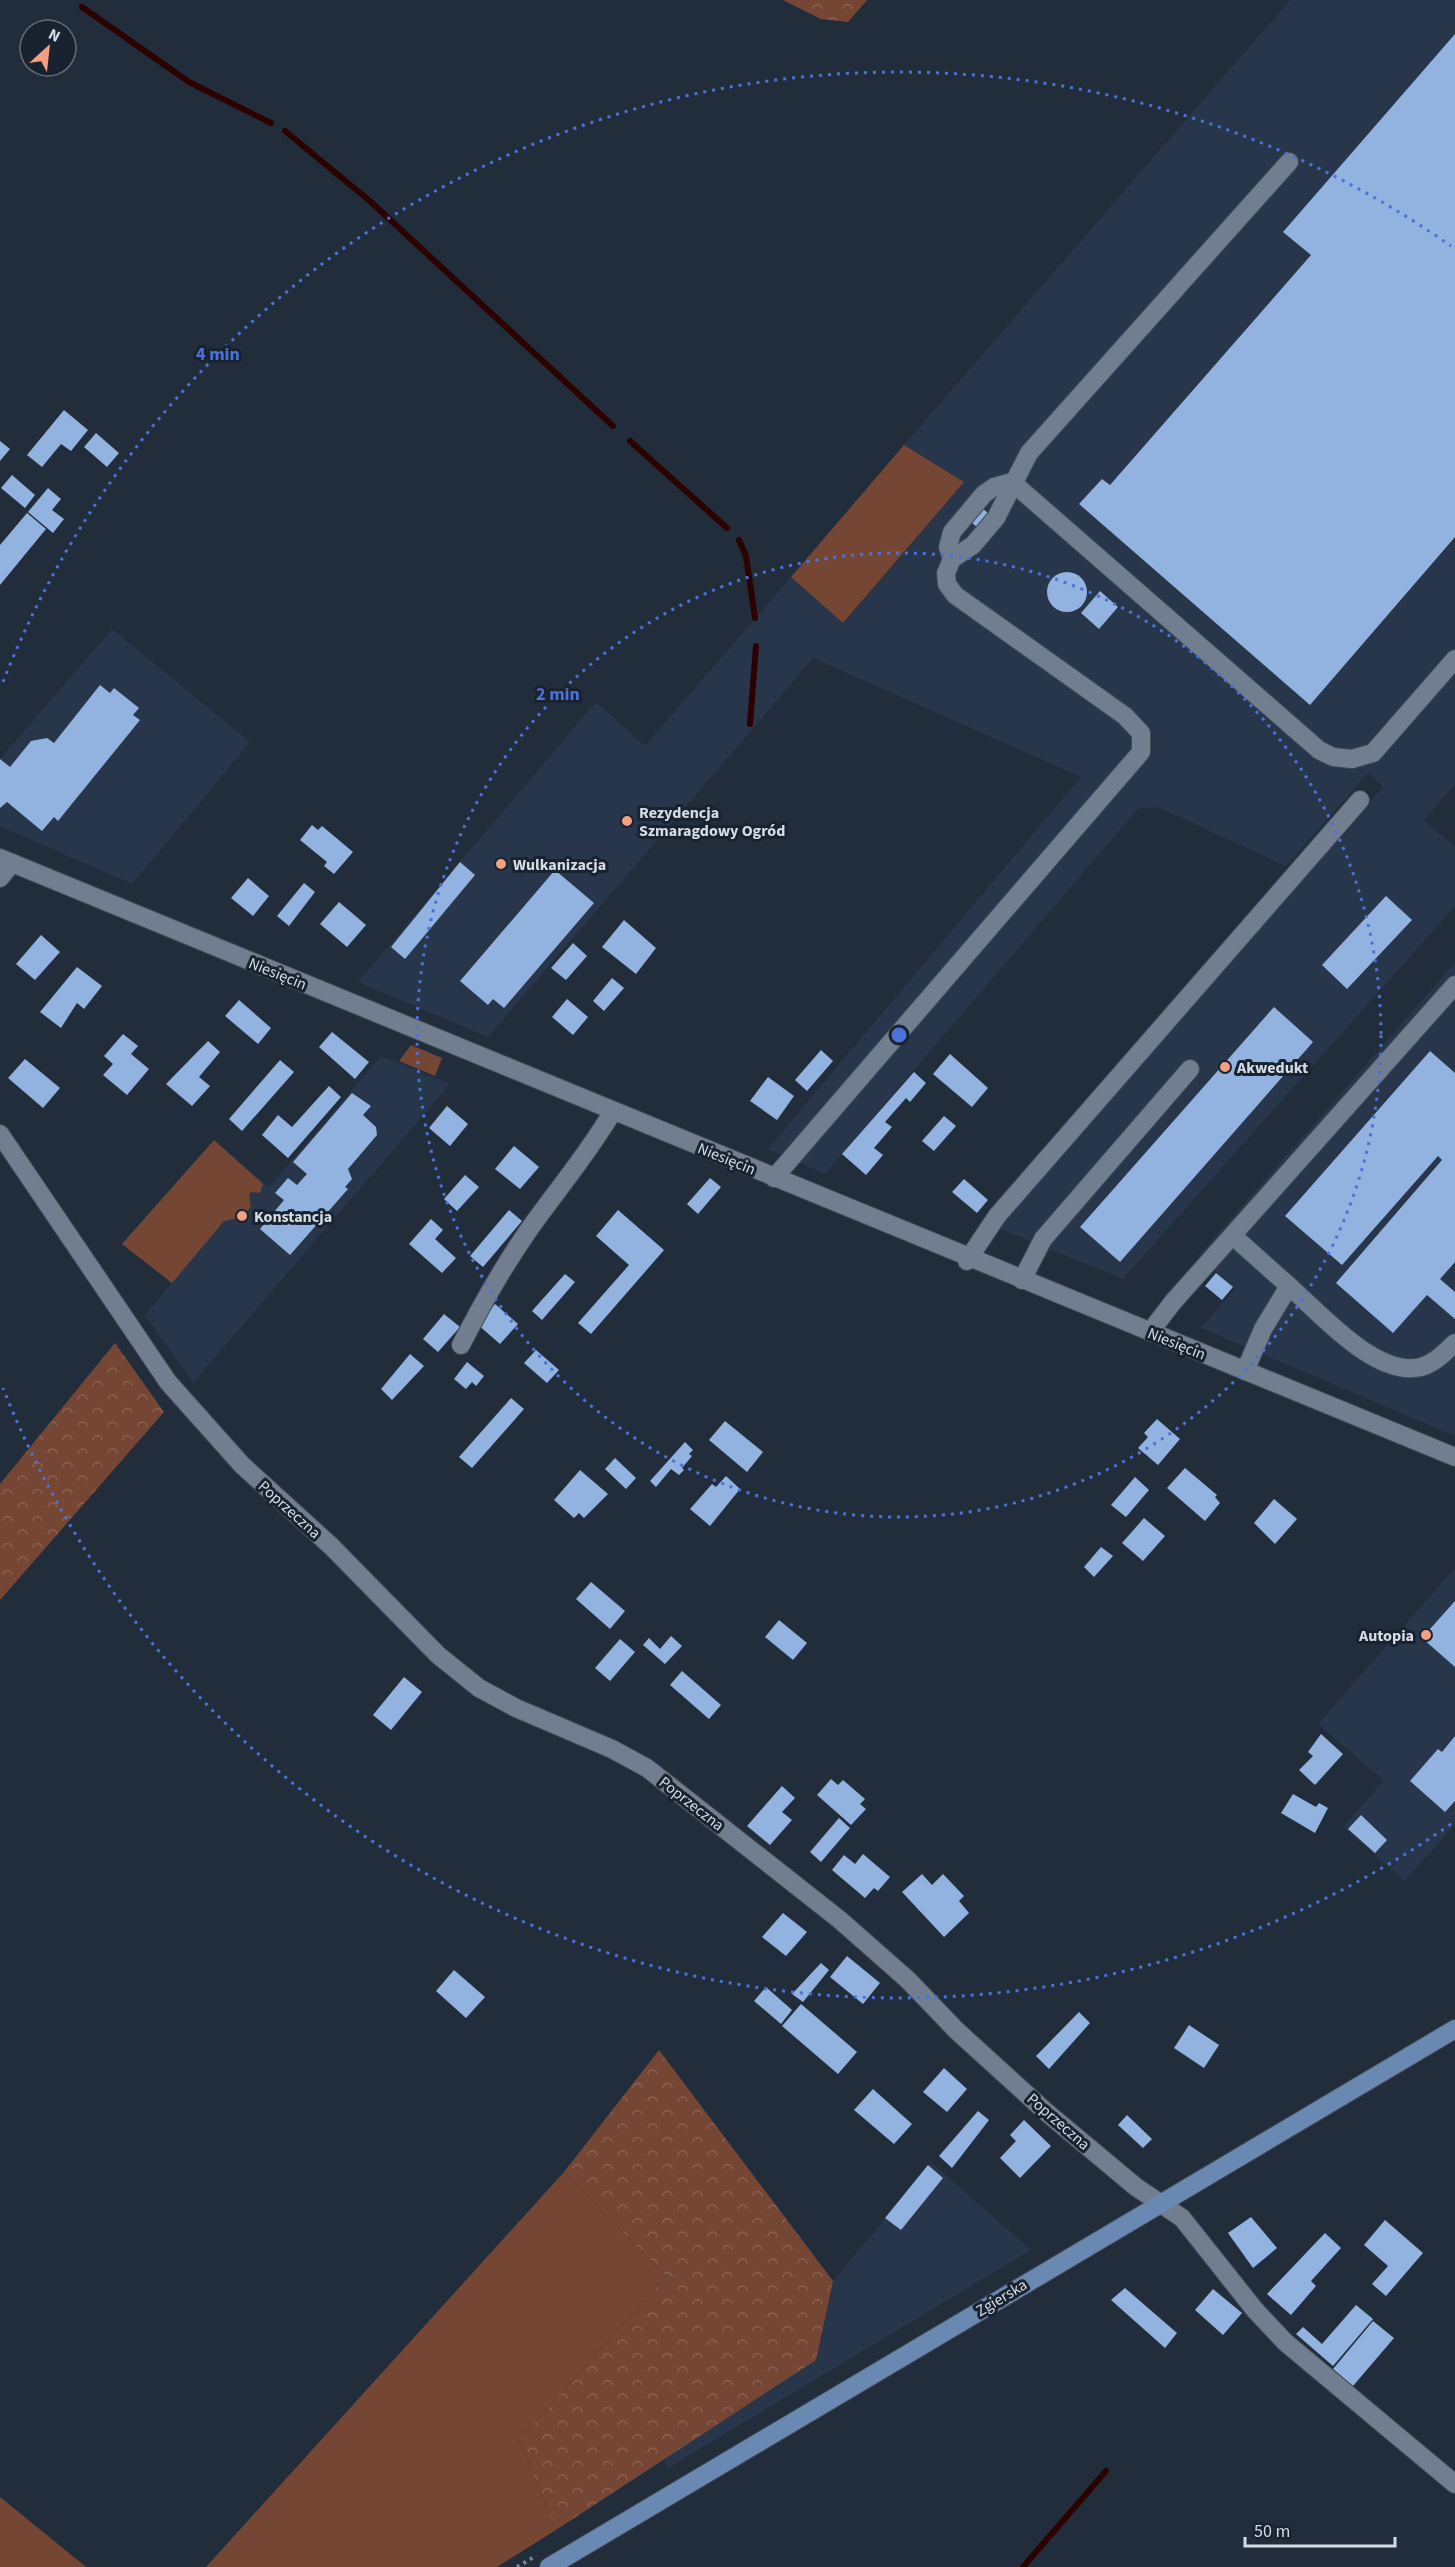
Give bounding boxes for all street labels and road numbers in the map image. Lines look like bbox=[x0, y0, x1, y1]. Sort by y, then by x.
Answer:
street label: Niesięcin bbox=[245, 952, 310, 996]
street label: Niesięcin bbox=[694, 1137, 759, 1181]
street label: Niesięcin bbox=[1144, 1322, 1209, 1366]
street label: Poprzeczna bbox=[253, 1476, 325, 1544]
street label: Poprzeczna bbox=[654, 1771, 729, 1836]
street label: Poprzeczna bbox=[1022, 2088, 1095, 2155]
street label: Zgierska bbox=[972, 2274, 1031, 2322]

